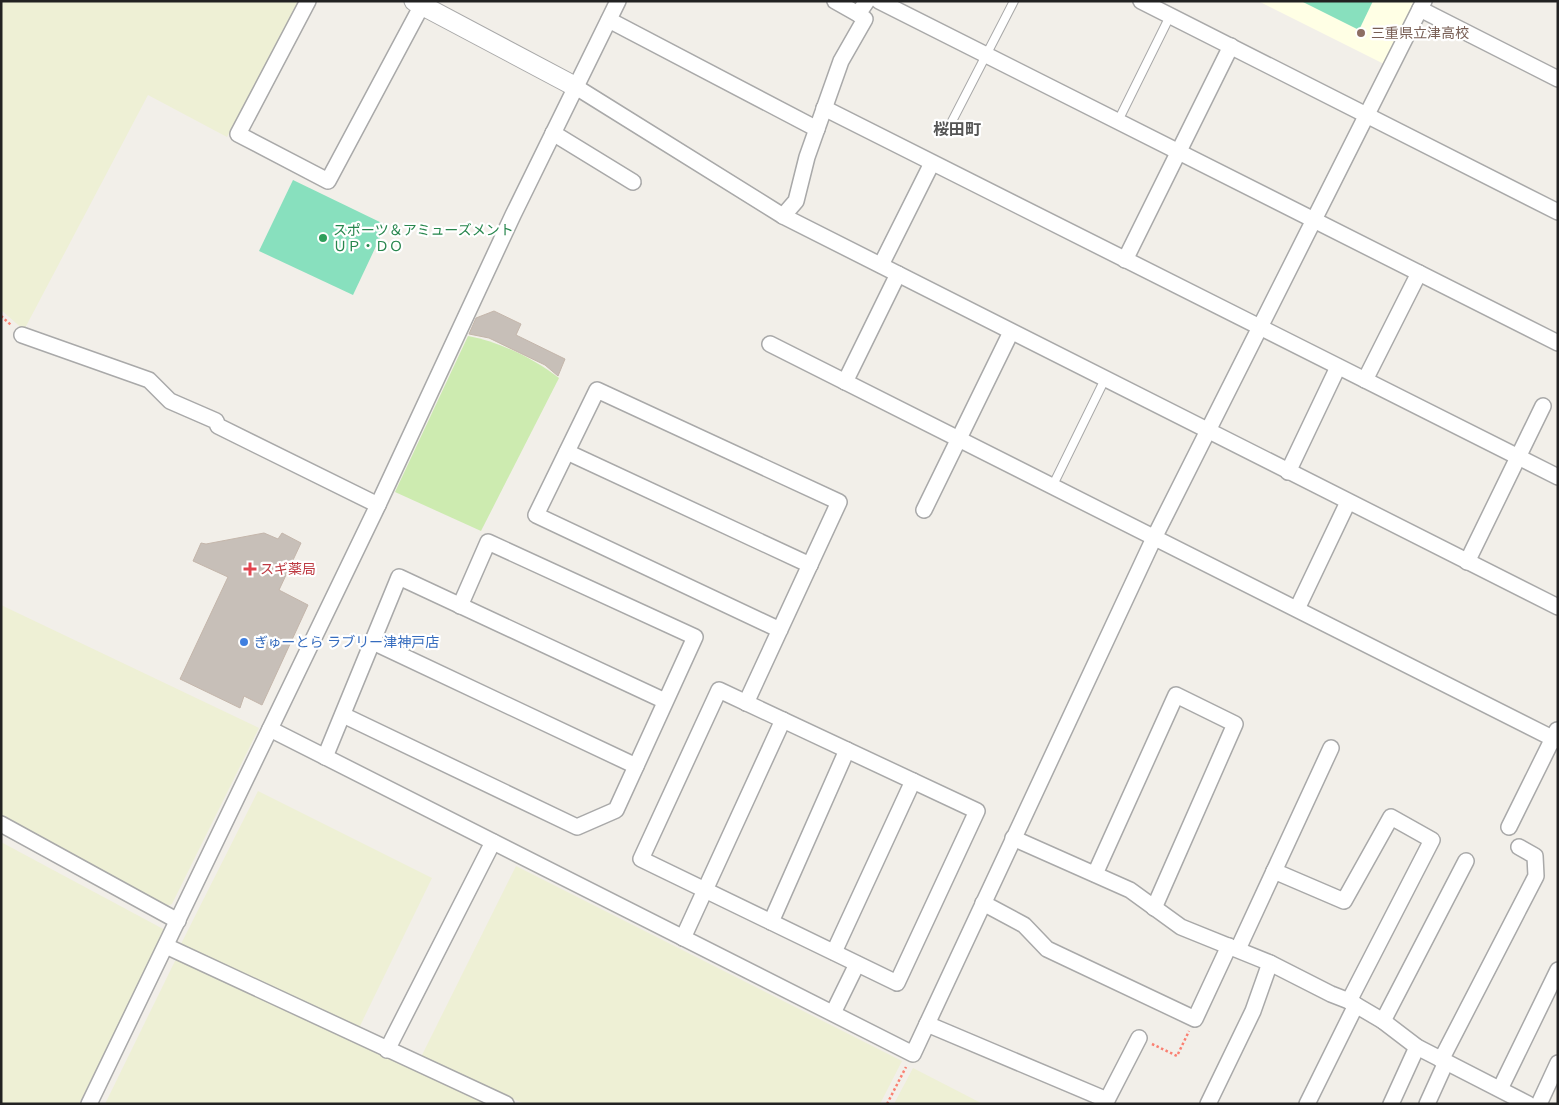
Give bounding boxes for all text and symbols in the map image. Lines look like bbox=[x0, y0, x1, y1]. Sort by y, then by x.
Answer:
place label: 三重県立津高校 bbox=[1371, 24, 1469, 42]
marker: 三重県立津高校 bbox=[1355, 27, 1367, 39]
district label: 桜田町 bbox=[933, 119, 981, 139]
place label: スポーツ＆アミューズメント ＵＰ・ＤＯ bbox=[333, 221, 514, 255]
marker: スポーツ＆アミューズメント ＵＰ・ＤＯ bbox=[317, 232, 329, 244]
place label: スギ薬局 bbox=[260, 560, 316, 578]
marker: スギ薬局 bbox=[244, 563, 256, 575]
place label: ぎゅーとら ラブリー津神戸店 bbox=[254, 633, 439, 651]
marker: ぎゅーとら ラブリー津神戸店 bbox=[238, 636, 250, 648]

